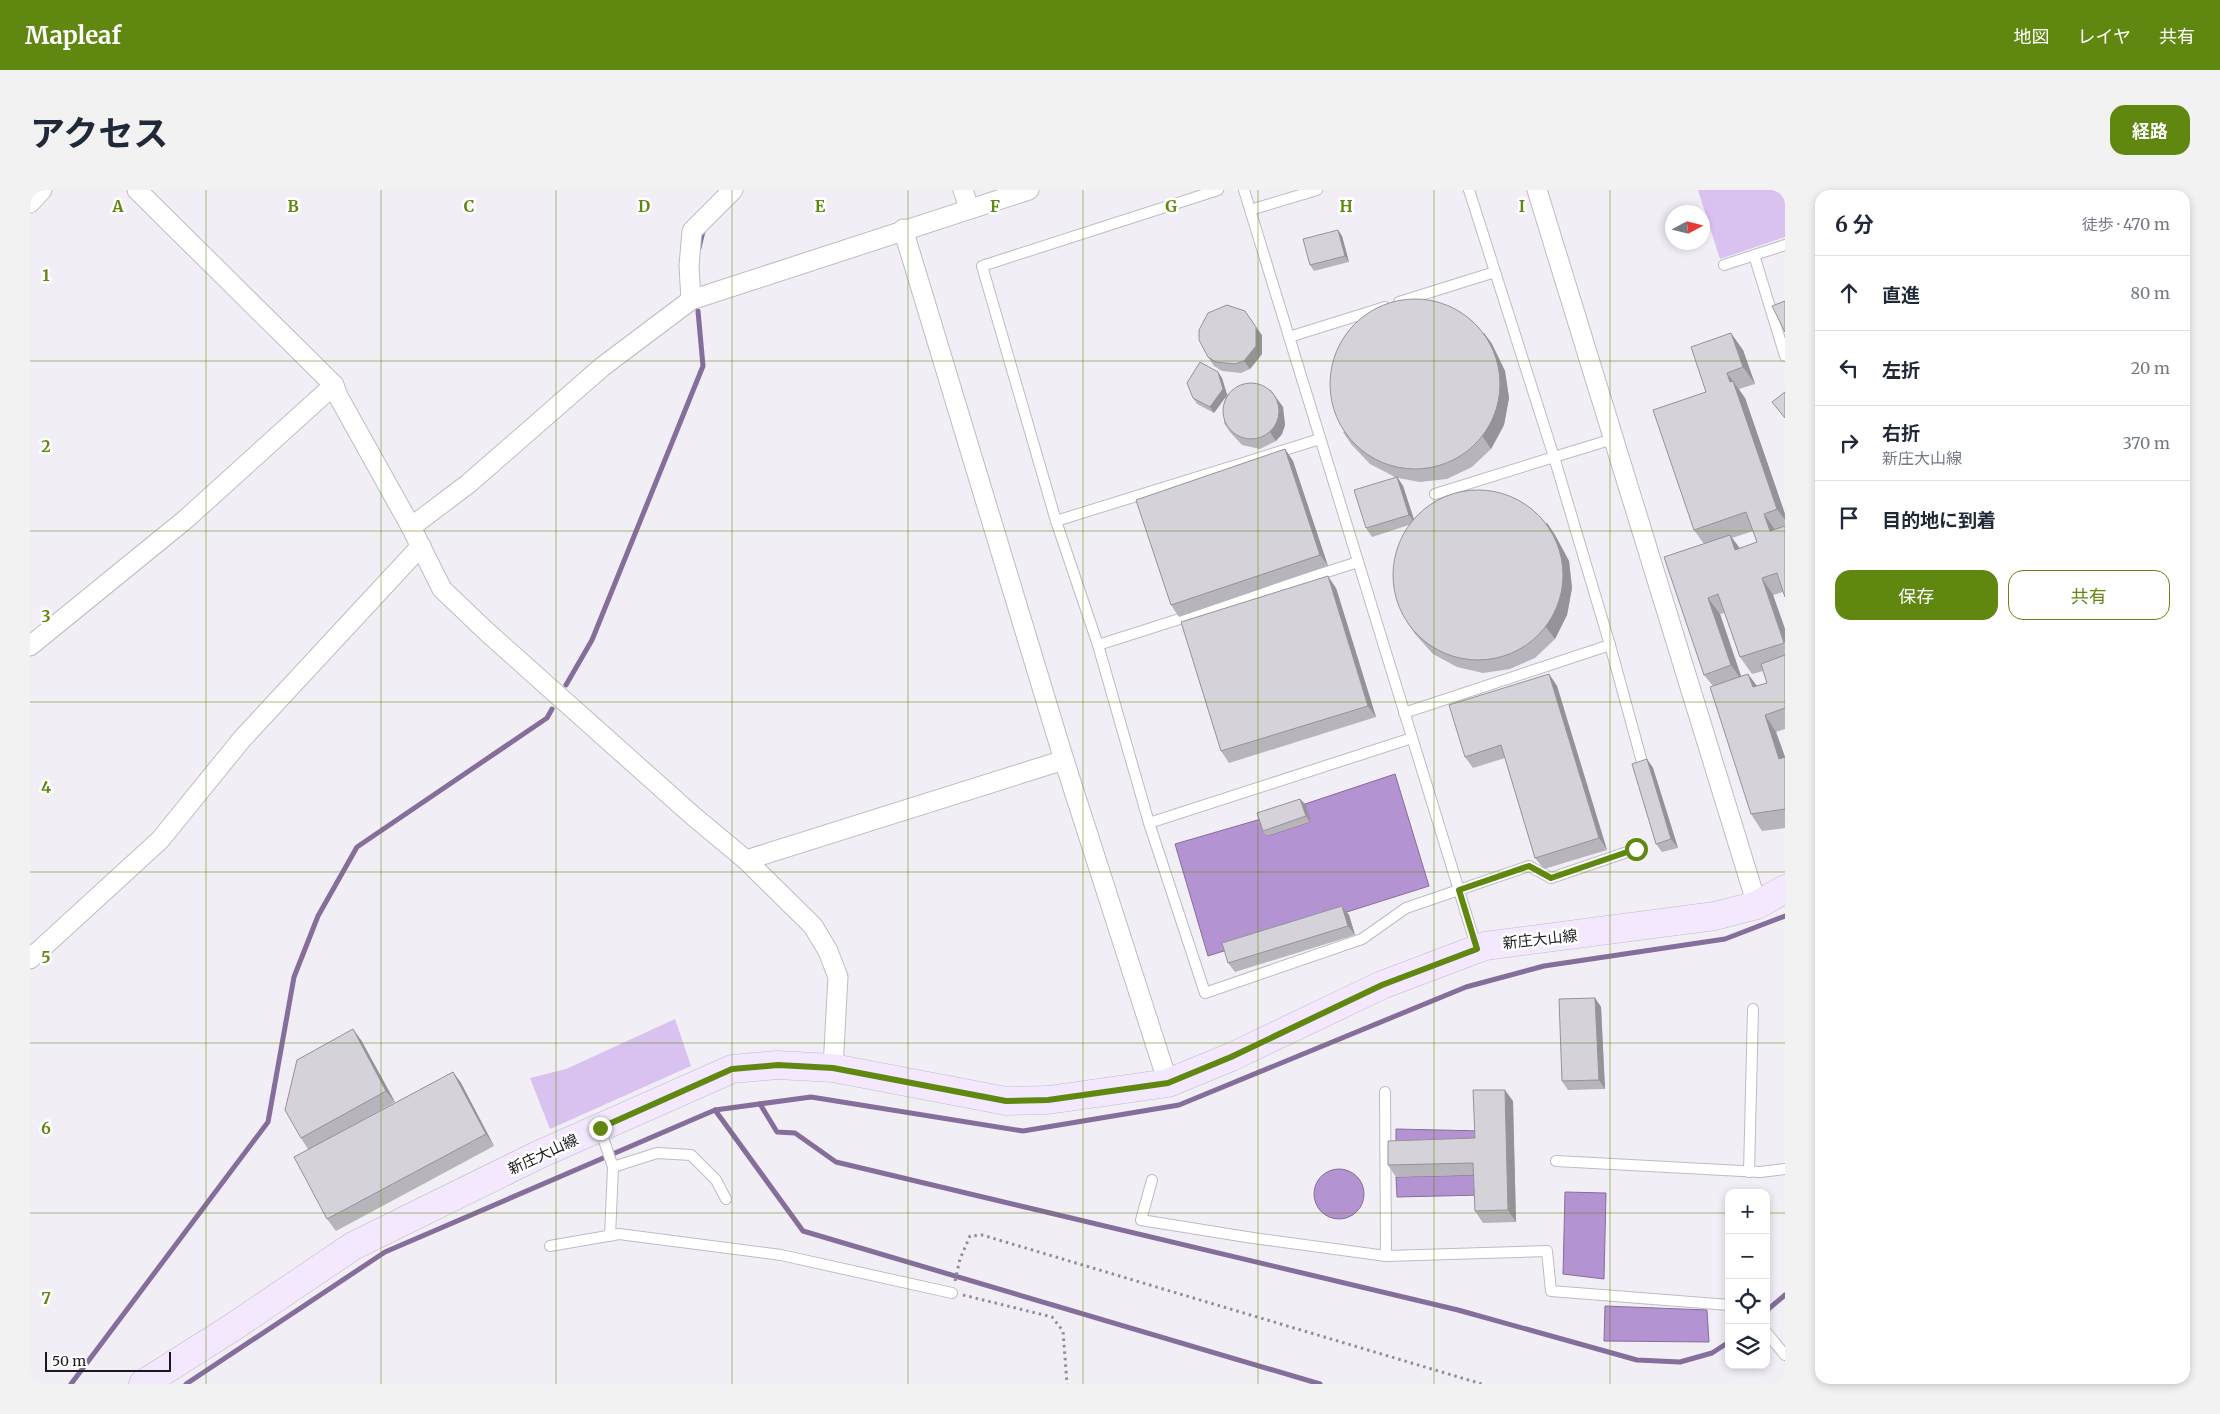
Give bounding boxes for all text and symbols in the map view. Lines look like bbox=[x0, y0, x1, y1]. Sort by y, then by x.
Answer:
text: Mapleaf bbox=[25, 20, 121, 51]
text: 地図 bbox=[2014, 25, 2050, 48]
text: レイヤ bbox=[2078, 25, 2131, 48]
text: 共有 bbox=[2159, 25, 2195, 48]
button: 経路 bbox=[2110, 105, 2190, 155]
text: アクセス bbox=[30, 112, 168, 156]
text: A bbox=[111, 196, 124, 216]
text: B bbox=[287, 196, 299, 216]
text: C bbox=[464, 196, 474, 216]
text: D bbox=[638, 196, 650, 216]
text: E bbox=[815, 196, 826, 216]
text: F bbox=[990, 196, 1000, 216]
text: G bbox=[1165, 196, 1177, 216]
text: H bbox=[1339, 196, 1353, 216]
text: I bbox=[1519, 196, 1525, 216]
north arrow bbox=[1665, 205, 1710, 250]
text: 6 分 bbox=[1835, 211, 1874, 238]
text: 徒歩 · 470 m bbox=[2082, 214, 2170, 234]
text: 1 bbox=[42, 265, 50, 285]
icon: ahead bbox=[1835, 279, 1863, 307]
text: 直進 bbox=[1882, 283, 1920, 307]
text: 80 m bbox=[2131, 283, 2170, 303]
icon: left bbox=[1835, 354, 1863, 382]
text: 左折 bbox=[1882, 358, 1920, 382]
text: 20 m bbox=[2131, 358, 2170, 378]
text: 右折 bbox=[1882, 421, 1920, 445]
icon: right bbox=[1835, 429, 1863, 457]
text: 370 m bbox=[2123, 433, 2170, 453]
text: 2 bbox=[41, 436, 51, 456]
text: 新庄大山線 bbox=[1882, 448, 1962, 468]
icon: arrive bbox=[1835, 504, 1863, 532]
text: 目的地に到着 bbox=[1882, 508, 1996, 532]
button: 保存 bbox=[1835, 570, 1998, 620]
button: 共有 bbox=[2008, 570, 2170, 620]
text: 3 bbox=[41, 606, 51, 626]
text: 4 bbox=[41, 777, 51, 797]
route start bbox=[1625, 838, 1648, 861]
street label: 新庄大山線 bbox=[1502, 926, 1578, 952]
text: 5 bbox=[41, 947, 51, 967]
route end bbox=[589, 1117, 612, 1140]
text: 6 bbox=[41, 1118, 51, 1138]
street label: 新庄大山線 bbox=[505, 1130, 581, 1178]
map controls bbox=[1725, 1189, 1770, 1369]
button: + bbox=[1725, 1189, 1770, 1234]
button: − bbox=[1725, 1234, 1770, 1279]
button: locate bbox=[1725, 1279, 1770, 1324]
text: 7 bbox=[41, 1288, 51, 1308]
button: layers bbox=[1725, 1324, 1770, 1369]
scale bar bbox=[45, 1349, 171, 1372]
text: 50 m bbox=[52, 1352, 86, 1370]

